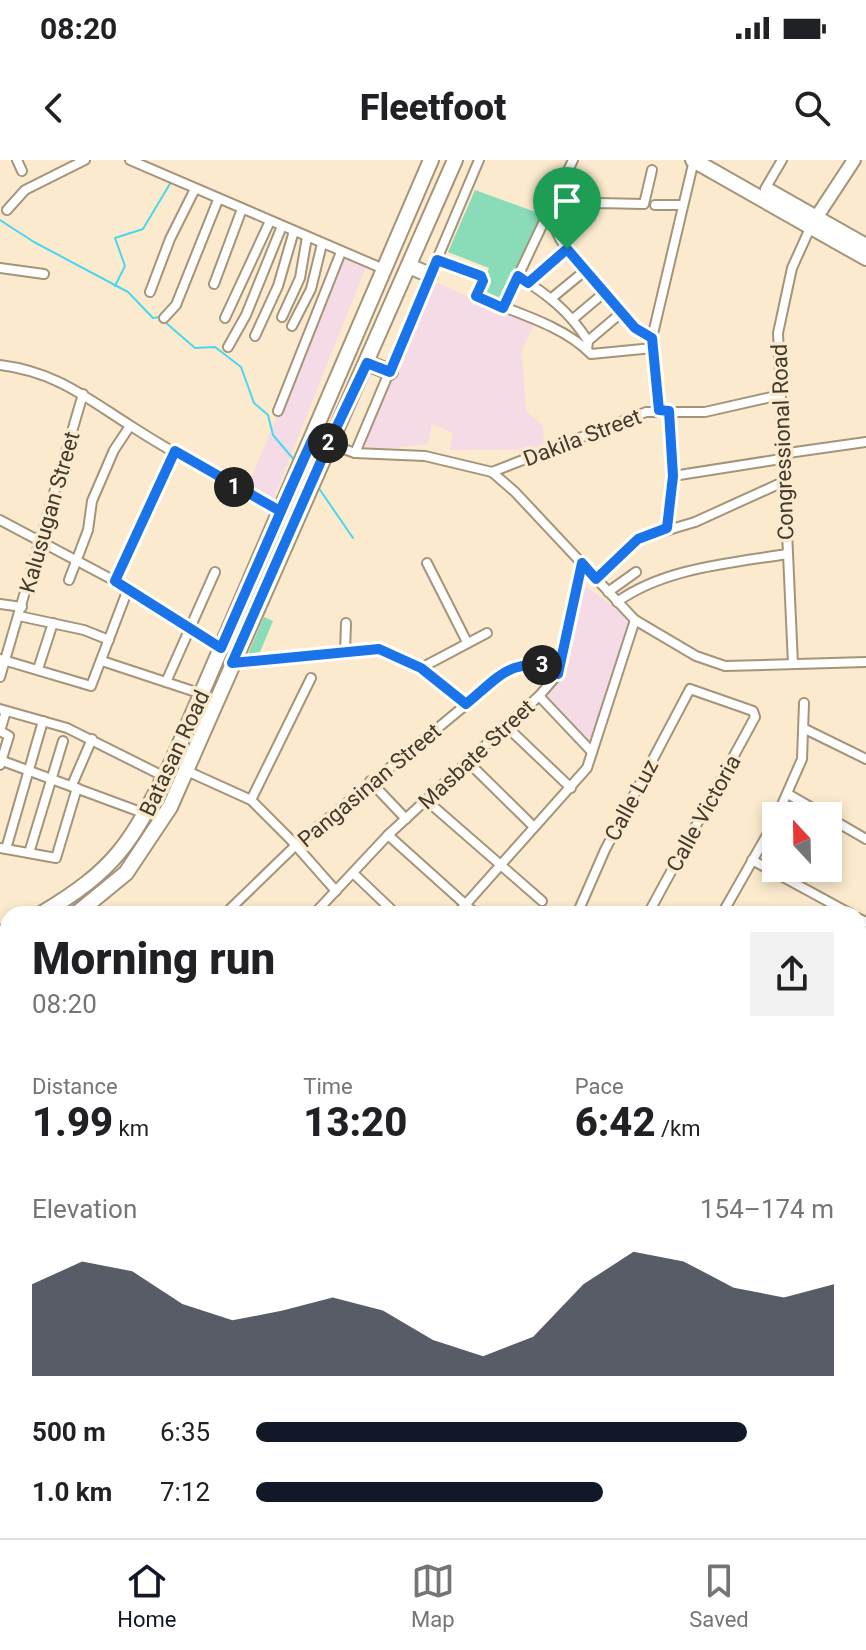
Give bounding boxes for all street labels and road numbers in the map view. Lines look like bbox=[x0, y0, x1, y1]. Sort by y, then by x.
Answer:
street label: Congressional Road bbox=[767, 343, 798, 541]
street label: Dakila Street bbox=[520, 404, 644, 471]
street label: Kalusugan Street bbox=[14, 429, 84, 596]
street label: Batasan Road bbox=[134, 686, 215, 820]
street label: Masbate Street bbox=[413, 694, 539, 814]
street label: Pangasinan Street bbox=[293, 718, 446, 852]
street label: Calle Victoria bbox=[661, 751, 746, 876]
street label: Calle Luz bbox=[600, 755, 663, 845]

